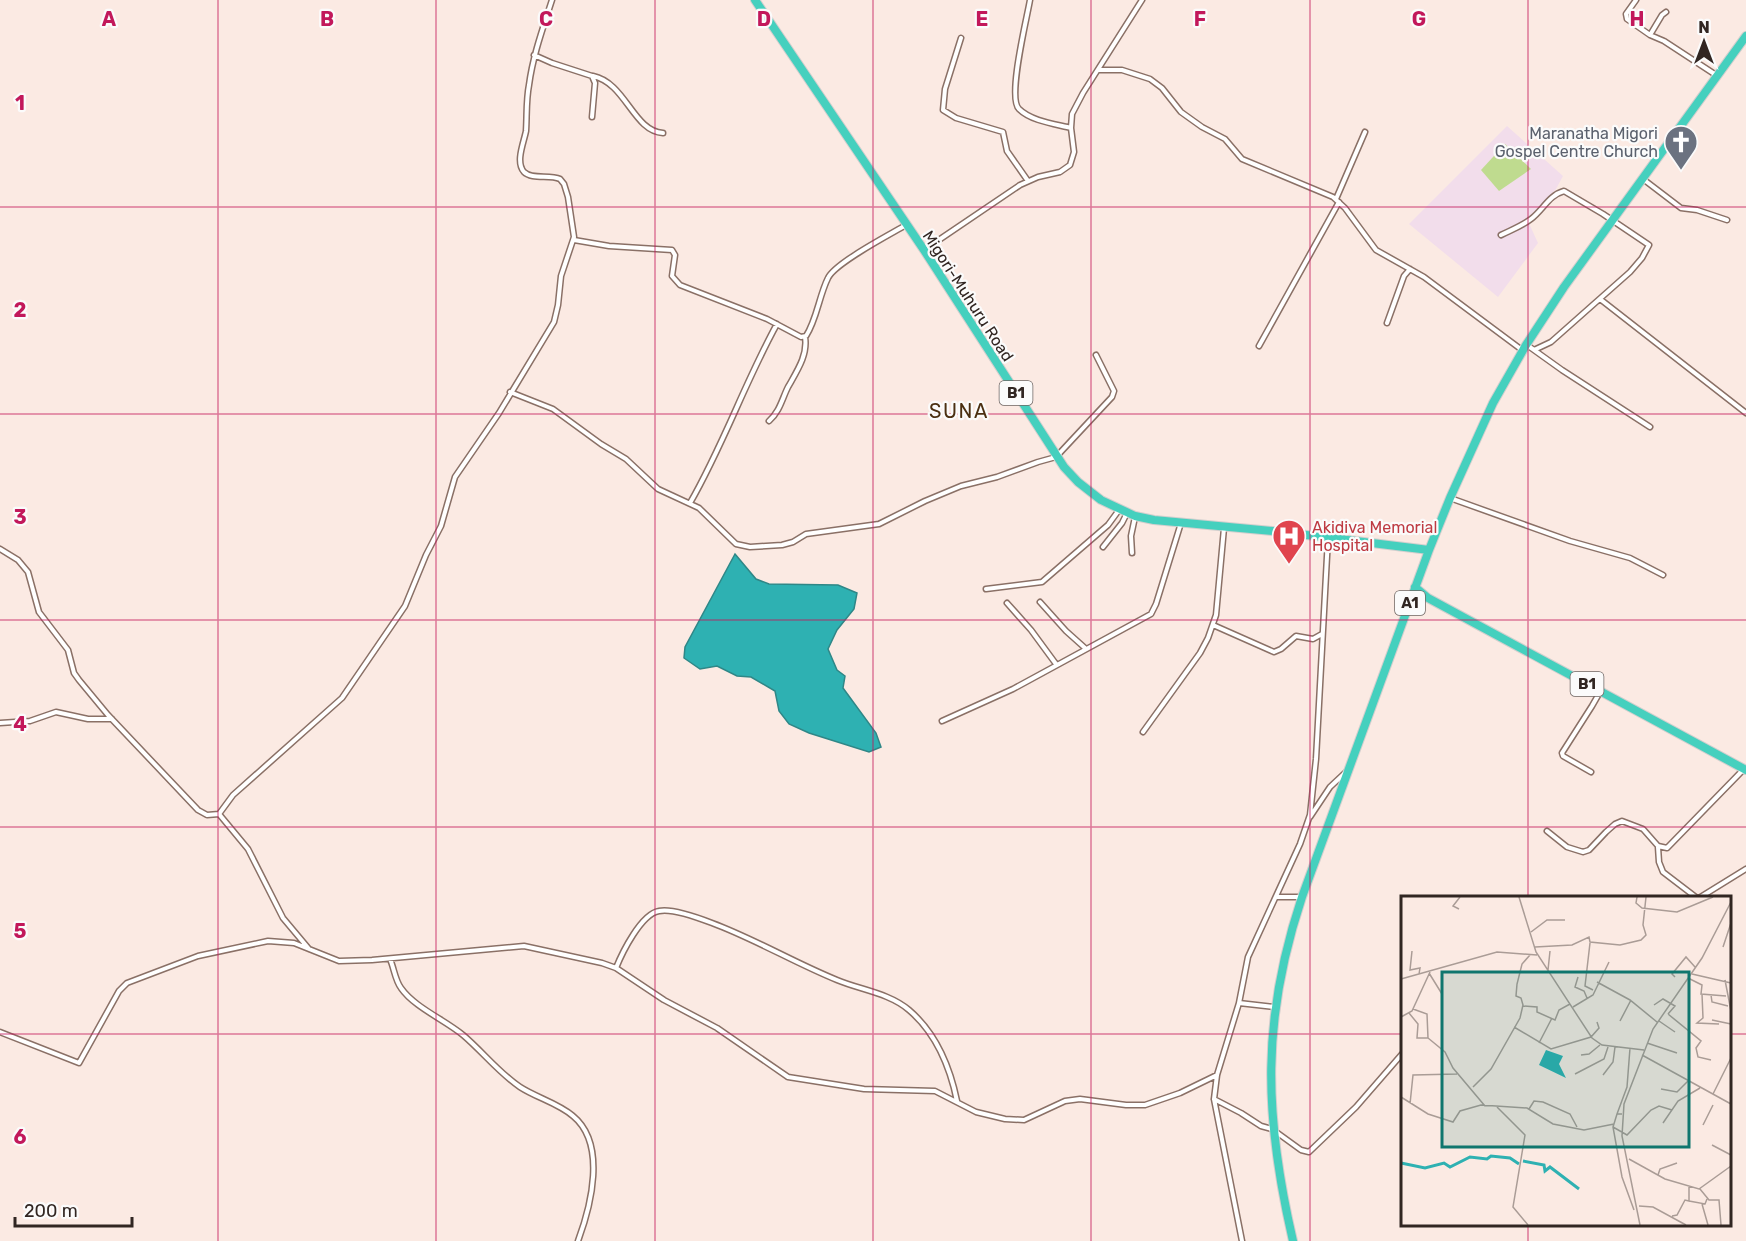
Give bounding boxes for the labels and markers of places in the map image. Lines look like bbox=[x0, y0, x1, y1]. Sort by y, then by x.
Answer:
place label: Maranatha Migori Gospel Centre Church bbox=[1495, 124, 1658, 161]
church icon: Maranatha Migori Gospel Centre Church bbox=[1663, 124, 1699, 171]
hospital icon: Akidiva Memorial Hospital bbox=[1271, 518, 1307, 565]
place label: Akidiva Memorial Hospital bbox=[1312, 518, 1437, 555]

